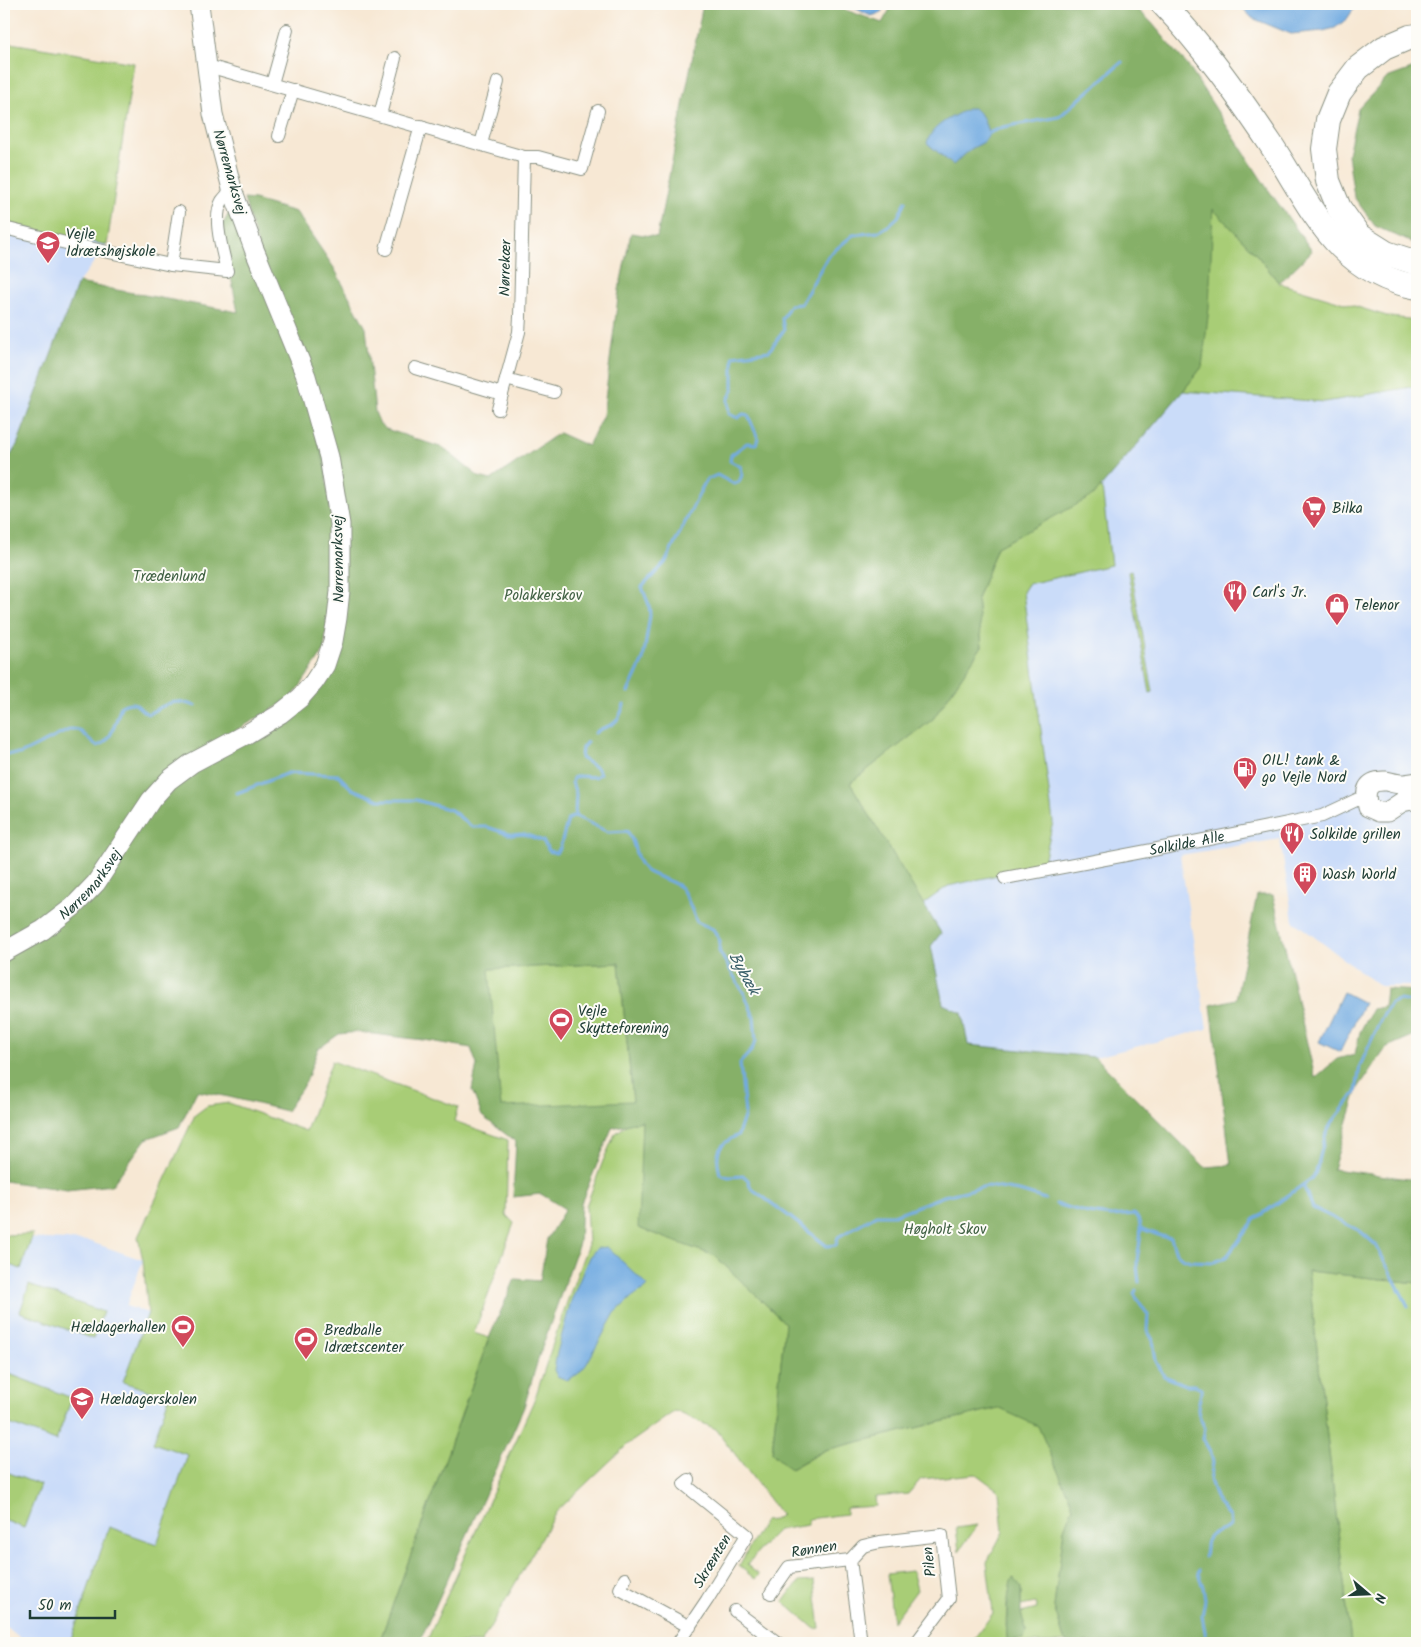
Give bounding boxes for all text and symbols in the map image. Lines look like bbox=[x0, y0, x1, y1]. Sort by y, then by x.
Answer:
street label: Nørremarksvej bbox=[205, 127, 253, 219]
place label: Vejle Idrætshøjskole bbox=[66, 223, 156, 264]
school or university icon: Vejle Idrætshøjskole bbox=[35, 230, 61, 264]
street label: Nørrekær bbox=[494, 238, 519, 297]
supermarket icon: Bilka bbox=[1301, 495, 1327, 529]
place label: Bilka bbox=[1332, 497, 1363, 521]
street label: Nørremarksvej bbox=[326, 514, 352, 603]
park label: Trædenlund bbox=[133, 565, 206, 589]
restaurant icon: Carl's Jr. bbox=[1222, 579, 1248, 613]
place label: Carl's Jr. bbox=[1252, 581, 1307, 605]
park label: Polakkerskov bbox=[504, 584, 583, 608]
shop icon: Telenor bbox=[1324, 592, 1350, 626]
place label: Telenor bbox=[1354, 594, 1400, 618]
place label: OIL! tank & go Vejle Nord bbox=[1261, 749, 1347, 790]
fuel station icon: OIL! tank & go Vejle Nord bbox=[1232, 756, 1258, 790]
restaurant icon: Solkilde grillen bbox=[1279, 821, 1305, 855]
place label: Solkilde grillen bbox=[1310, 823, 1401, 847]
street label: Solkilde Alle bbox=[1147, 825, 1227, 863]
street label: Nørremarksvej bbox=[54, 843, 129, 927]
building icon: Wash World bbox=[1292, 861, 1318, 895]
place label: Wash World bbox=[1322, 863, 1396, 887]
water label: Bybæk bbox=[722, 948, 767, 1002]
place label: Vejle Skytteforening bbox=[578, 1000, 669, 1041]
sports icon: Vejle Skytteforening bbox=[548, 1007, 574, 1041]
park label: Høgholt Skov bbox=[904, 1218, 987, 1242]
sports icon: Hældagerhallen bbox=[170, 1314, 196, 1348]
place label: Hældagerhallen bbox=[71, 1316, 166, 1340]
place label: Bredballe Idrætscenter bbox=[324, 1319, 404, 1360]
sports icon: Bredballe Idrætscenter bbox=[293, 1326, 319, 1360]
school or university icon: Hældagerskolen bbox=[69, 1386, 95, 1420]
place label: Hældagerskolen bbox=[100, 1388, 197, 1412]
street label: Skrænten bbox=[687, 1530, 739, 1593]
street label: Rønnen bbox=[789, 1535, 839, 1565]
street label: Pilen bbox=[916, 1545, 944, 1578]
north arrow bbox=[1344, 1570, 1394, 1620]
scale bar bbox=[30, 1587, 115, 1619]
text: N bbox=[1367, 1590, 1391, 1606]
text: 50 m bbox=[38, 1594, 72, 1618]

